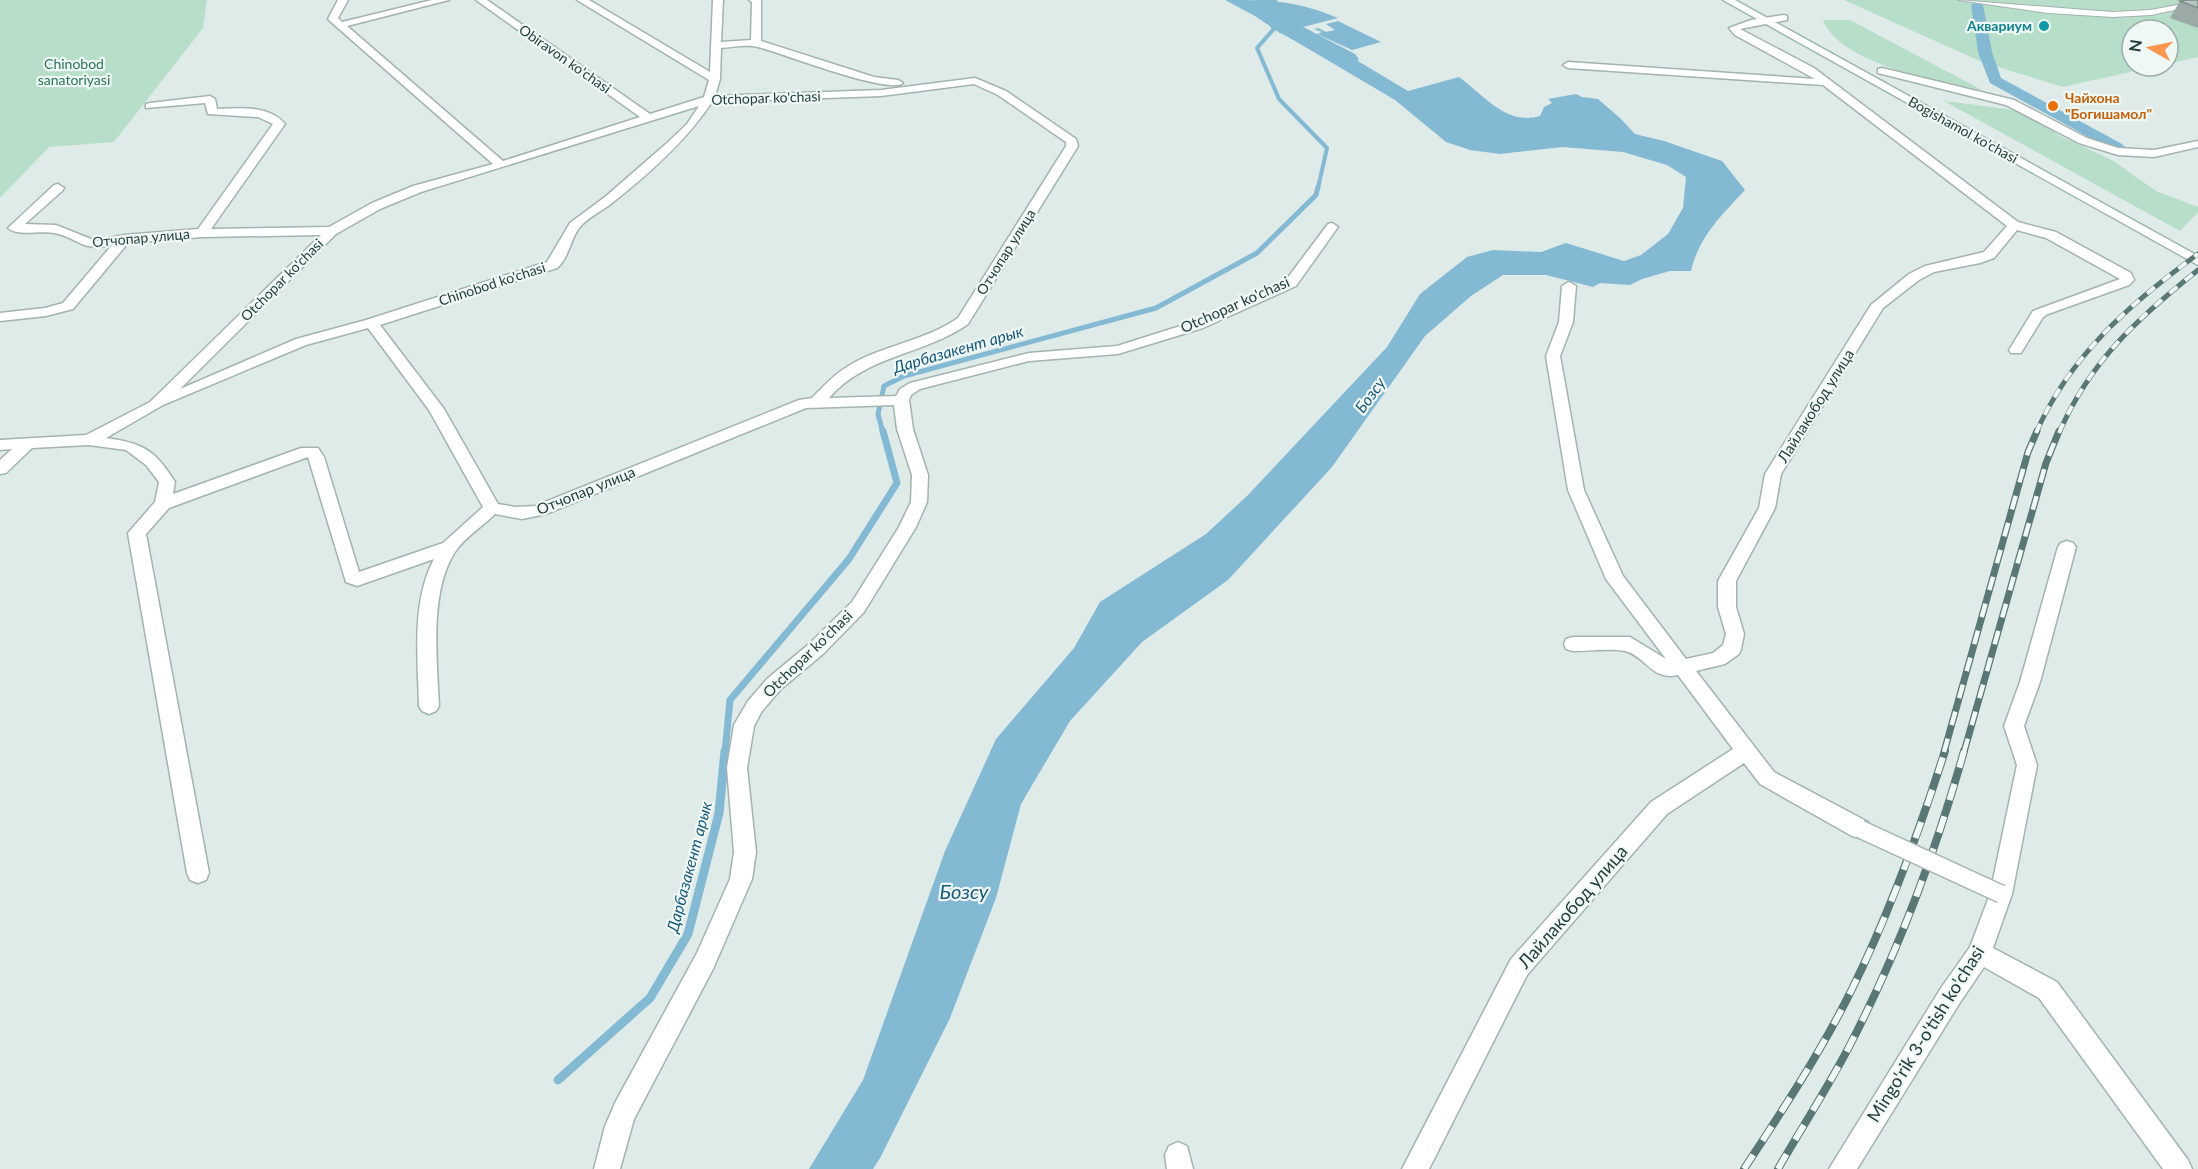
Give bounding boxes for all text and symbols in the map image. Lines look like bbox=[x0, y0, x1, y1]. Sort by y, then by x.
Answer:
place label: Аквариум bbox=[1966, 17, 2032, 34]
north arrow bbox=[2120, 18, 2180, 78]
marker: Аквариум bbox=[2037, 19, 2051, 33]
street label: Obiravon ko'chasi bbox=[516, 21, 614, 97]
text: N bbox=[2124, 38, 2145, 53]
park label: Chinobod sanatoriyasi bbox=[38, 55, 110, 88]
street label: Otchopar ko'chasi bbox=[711, 87, 821, 108]
place label: Чайхона "Богишамол" bbox=[2065, 89, 2152, 122]
street label: Bogishamol ko'chasi bbox=[1906, 92, 2021, 167]
marker: Чайхона "Богишамол" bbox=[2046, 99, 2060, 113]
street label: Отчопар улица bbox=[972, 206, 1039, 298]
street label: Отчопар улица bbox=[91, 225, 191, 250]
street label: Otchopar ko'chasi bbox=[237, 235, 326, 324]
street label: Chinobod ko'chasi bbox=[436, 258, 547, 309]
street label: Otchopar ko'chasi bbox=[1177, 272, 1292, 336]
water label: Дарбазакент арык bbox=[890, 321, 1025, 376]
street label: Лайлакобод улица bbox=[1773, 346, 1857, 466]
water label: Бозсу bbox=[1350, 373, 1389, 416]
street label: Отчопар улица bbox=[534, 462, 638, 518]
street label: Otchopar ko'chasi bbox=[759, 606, 856, 701]
water label: Дарбазакент арык bbox=[662, 799, 715, 935]
street label: Лайлакобод улица bbox=[1512, 840, 1632, 973]
water label: Бозсу bbox=[940, 879, 989, 903]
street label: Mingo'rik 3-o'tish ko'chasi bbox=[1862, 941, 1989, 1126]

